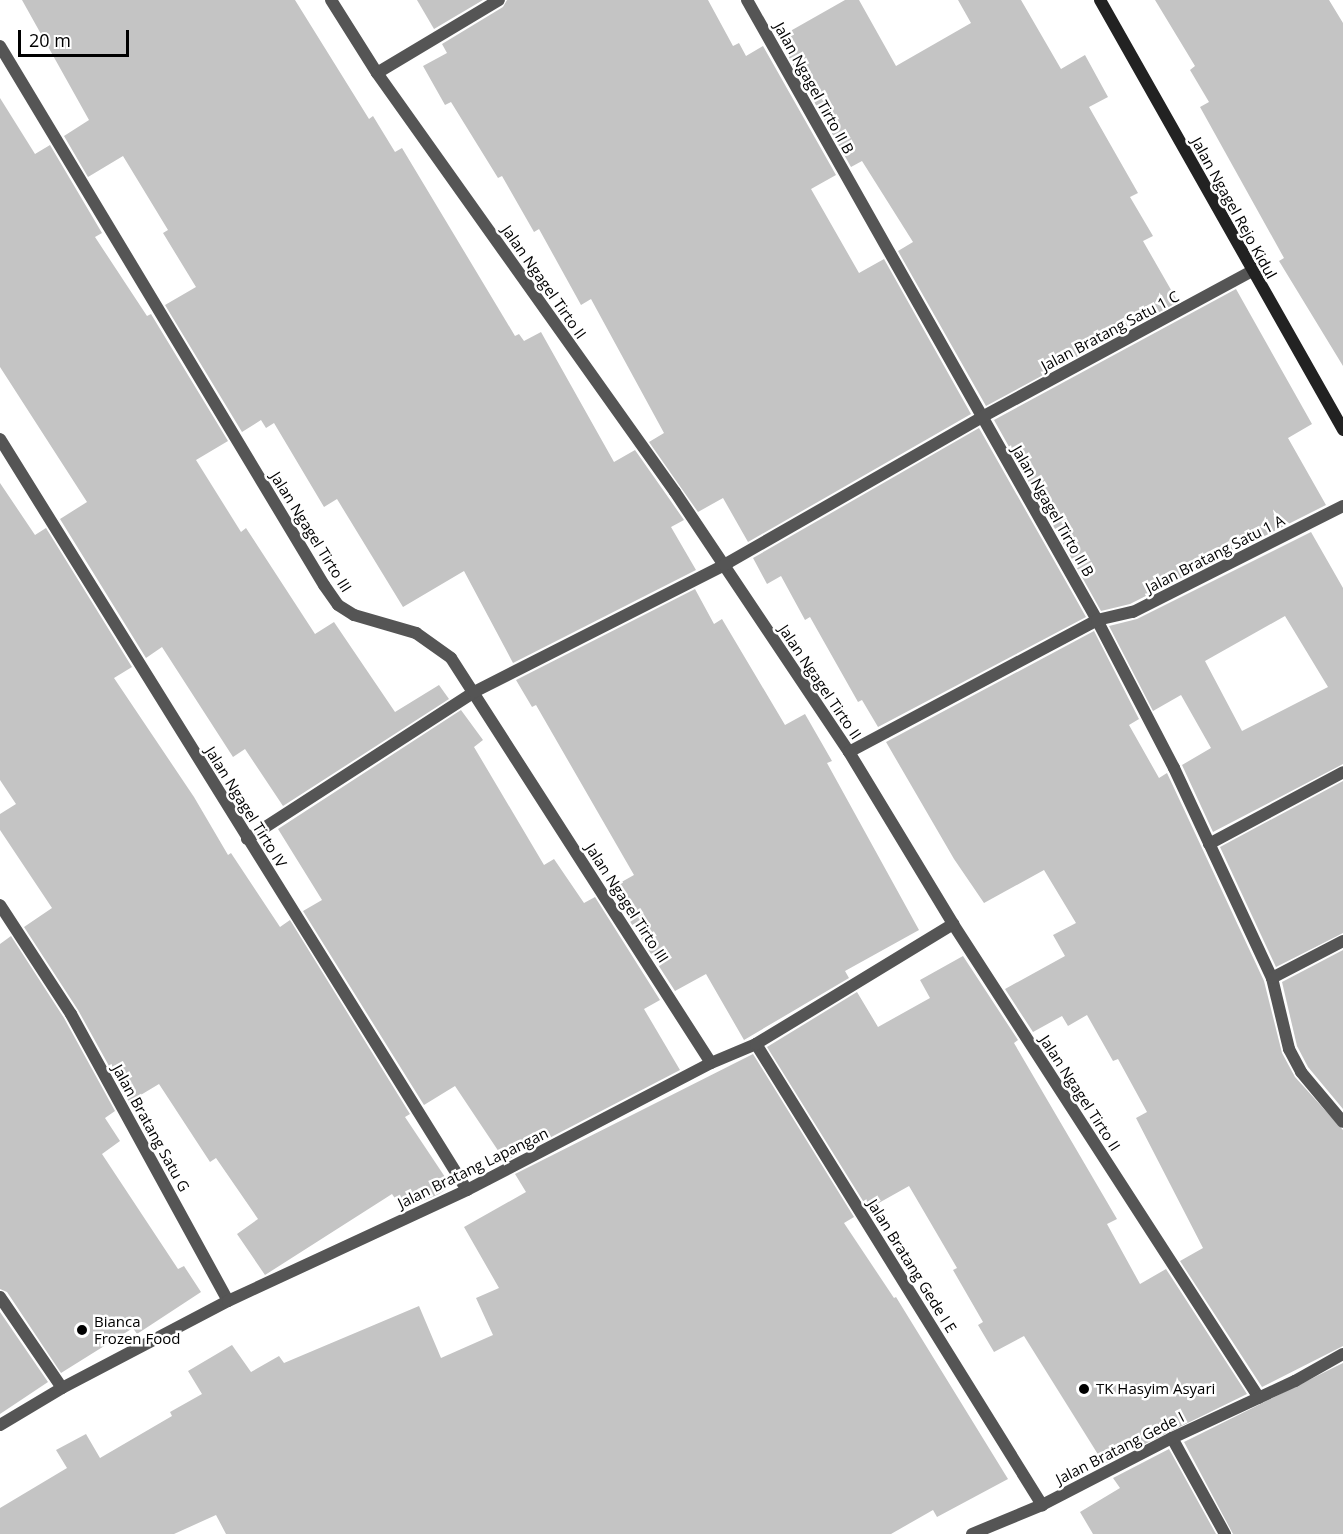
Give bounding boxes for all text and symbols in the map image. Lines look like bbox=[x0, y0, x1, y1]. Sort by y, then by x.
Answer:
scale bar bbox=[21, 18, 132, 56]
street label: Jalan Ngagel Tirto II B bbox=[770, 19, 858, 157]
text: 20 m bbox=[29, 28, 71, 52]
street label: Jalan Ngagel Rejo Kidul bbox=[1188, 134, 1280, 282]
street label: Jalan Ngagel Tirto II bbox=[498, 222, 590, 342]
street label: Jalan Bratang Satu 1 C bbox=[1038, 287, 1182, 375]
street label: Jalan Ngagel Tirto II B bbox=[1008, 442, 1098, 580]
street label: Jalan Ngagel Tirto III bbox=[267, 468, 355, 596]
street label: Jalan Bratang Satu 1 A bbox=[1142, 511, 1288, 597]
street label: Jalan Ngagel Tirto II bbox=[775, 621, 865, 743]
street label: Jalan Ngagel Tirto IV bbox=[201, 743, 291, 871]
street label: Jalan Ngagel Tirto III bbox=[582, 840, 672, 966]
street label: Jalan Ngagel Tirto II bbox=[1036, 1032, 1124, 1154]
street label: Jalan Bratang Satu G bbox=[109, 1061, 193, 1195]
street label: Jalan Bratang Lapangan bbox=[395, 1124, 551, 1212]
street label: Jalan Bratang Gede I E bbox=[864, 1196, 960, 1336]
place label: Bianca Frozen Food bbox=[94, 1312, 180, 1347]
marker: Bianca Frozen Food bbox=[75, 1323, 89, 1337]
place label: TK Hasyim Asyari bbox=[1096, 1380, 1215, 1398]
marker: TK Hasyim Asyari bbox=[1077, 1382, 1091, 1396]
street label: Jalan Bratang Gede I bbox=[1053, 1408, 1187, 1488]

